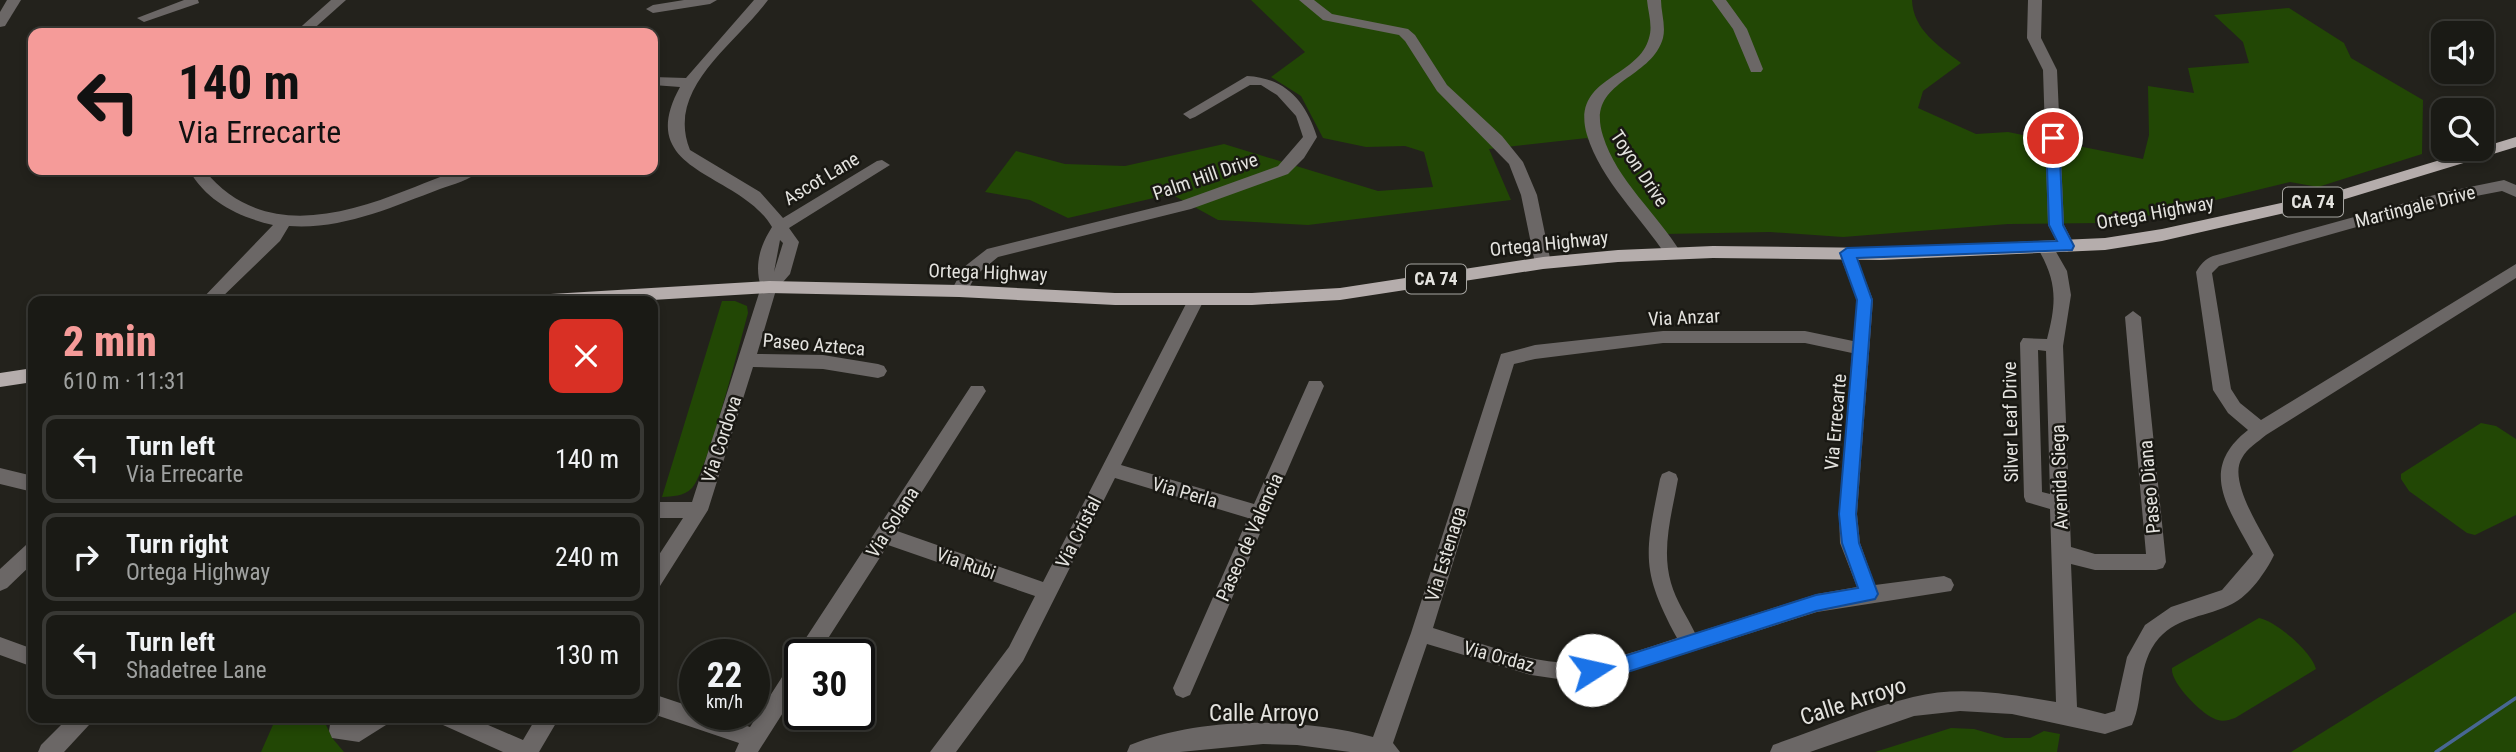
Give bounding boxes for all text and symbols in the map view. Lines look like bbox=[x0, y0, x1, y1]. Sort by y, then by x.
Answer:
map controls bbox=[2431, 21, 2494, 161]
button: sound bbox=[2431, 21, 2494, 84]
text: 140 m bbox=[178, 54, 300, 111]
icon: left bbox=[63, 56, 154, 147]
button: search bbox=[2431, 98, 2494, 161]
pin bbox=[2023, 108, 2083, 168]
text: Via Errecarte bbox=[178, 113, 341, 151]
icon: arrive bbox=[2034, 119, 2072, 157]
street label: Toyon Drive bbox=[1606, 126, 1674, 211]
street label: Ascot Lane bbox=[779, 147, 863, 210]
street label: Palm Hill Drive bbox=[1150, 148, 1261, 205]
street label: Martingale Drive bbox=[2353, 180, 2478, 233]
road number: CA 74 bbox=[2283, 188, 2343, 216]
street label: Ortega Highway bbox=[2095, 191, 2216, 234]
street label: Ortega Highway bbox=[1489, 226, 1609, 261]
street label: Ortega Highway bbox=[928, 259, 1048, 286]
road number: CA 74 bbox=[1406, 264, 1466, 293]
street label: Via Anzar bbox=[1648, 304, 1721, 331]
text: 2 min bbox=[63, 317, 157, 366]
button: close bbox=[549, 319, 623, 393]
street label: Paseo Azteca bbox=[762, 329, 866, 360]
street label: Silver Leaf Drive bbox=[1998, 361, 2023, 483]
text: 610 m · 11:31 bbox=[63, 368, 187, 395]
street label: Via Errecarte bbox=[1820, 373, 1851, 471]
street label: Via Cordova bbox=[697, 393, 746, 486]
street label: Avenida Siega bbox=[2046, 424, 2073, 530]
text: Turn left bbox=[126, 431, 215, 461]
street label: Paseo Diana bbox=[2134, 439, 2165, 535]
icon: left bbox=[67, 440, 105, 478]
text: 140 m bbox=[555, 444, 619, 474]
text: Via Errecarte bbox=[126, 461, 243, 488]
street label: Paseo de Valencia bbox=[1211, 470, 1288, 605]
street label: Via Perla bbox=[1149, 472, 1220, 513]
street label: Via Solana bbox=[861, 483, 924, 562]
street label: Via Cristal bbox=[1051, 493, 1106, 572]
street label: Via Estenaga bbox=[1420, 504, 1471, 604]
text: Turn right bbox=[126, 529, 228, 559]
icon: right bbox=[67, 538, 105, 576]
text: 240 m bbox=[555, 542, 619, 572]
street label: Via Rubi bbox=[933, 543, 999, 584]
text: Ortega Highway bbox=[126, 559, 270, 586]
text: Turn left bbox=[126, 627, 215, 657]
position arrow bbox=[1555, 633, 1629, 707]
icon: left bbox=[67, 636, 105, 674]
street label: Via Ordaz bbox=[1461, 636, 1537, 677]
speed limit sign: 30 bbox=[784, 639, 875, 730]
text: 130 m bbox=[555, 640, 619, 670]
text: 22 bbox=[707, 655, 742, 696]
text: Shadetree Lane bbox=[126, 657, 267, 684]
street label: Calle Arroyo bbox=[1797, 672, 1910, 731]
text: km/h bbox=[706, 691, 743, 712]
street label: Calle Arroyo bbox=[1209, 700, 1319, 727]

